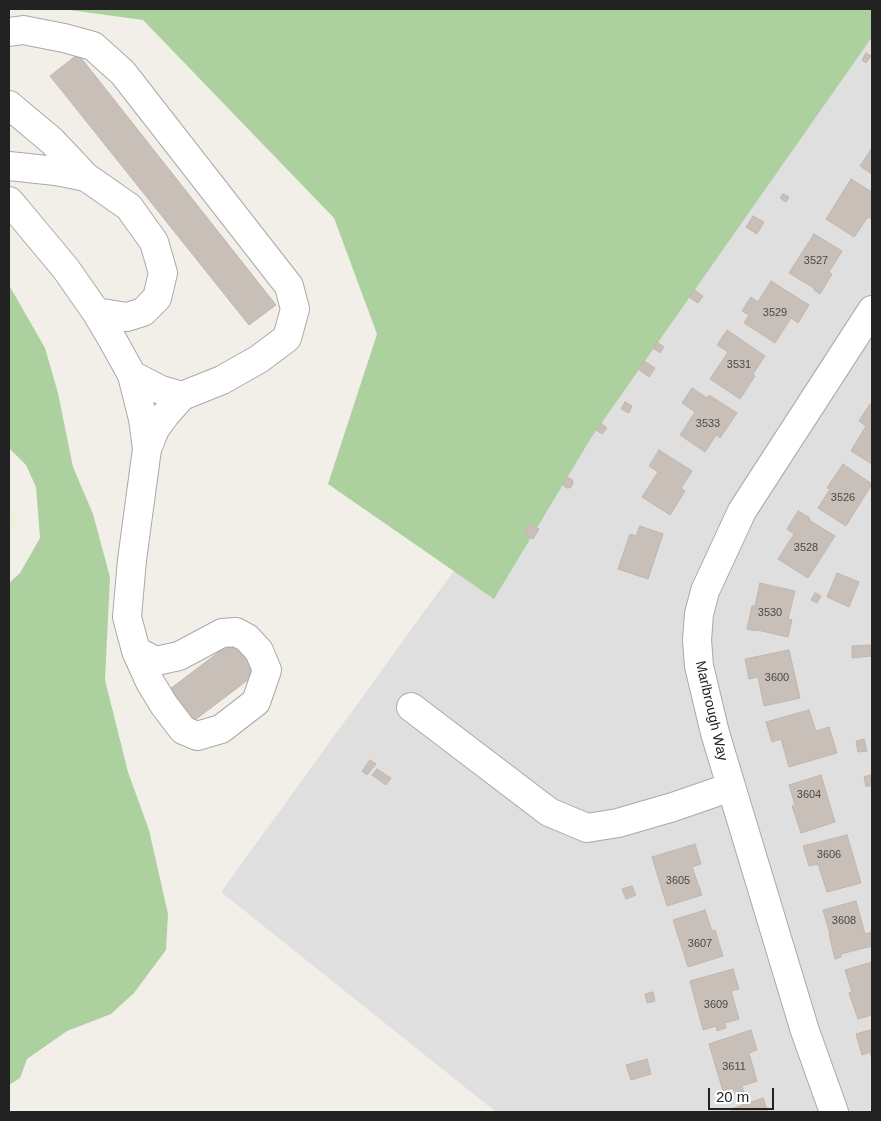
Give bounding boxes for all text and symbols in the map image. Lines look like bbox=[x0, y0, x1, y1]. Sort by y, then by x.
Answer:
house number: 3527 bbox=[804, 254, 828, 268]
house number: 3529 bbox=[763, 306, 787, 320]
house number: 3531 bbox=[727, 358, 751, 372]
house number: 3533 bbox=[696, 417, 720, 431]
house number: 3526 bbox=[831, 491, 855, 505]
house number: 3528 bbox=[794, 541, 818, 555]
house number: 3530 bbox=[758, 606, 782, 620]
street label: Marlbrough Way bbox=[691, 659, 731, 763]
house number: 3600 bbox=[765, 671, 789, 685]
house number: 3604 bbox=[797, 788, 821, 802]
house number: 3606 bbox=[817, 848, 841, 862]
house number: 3605 bbox=[666, 874, 690, 888]
house number: 3608 bbox=[832, 914, 856, 928]
house number: 3607 bbox=[688, 937, 712, 951]
house number: 3609 bbox=[704, 998, 728, 1012]
house number: 3611 bbox=[722, 1060, 746, 1074]
scale bar bbox=[711, 1078, 777, 1110]
text: 20 m bbox=[716, 1088, 749, 1105]

